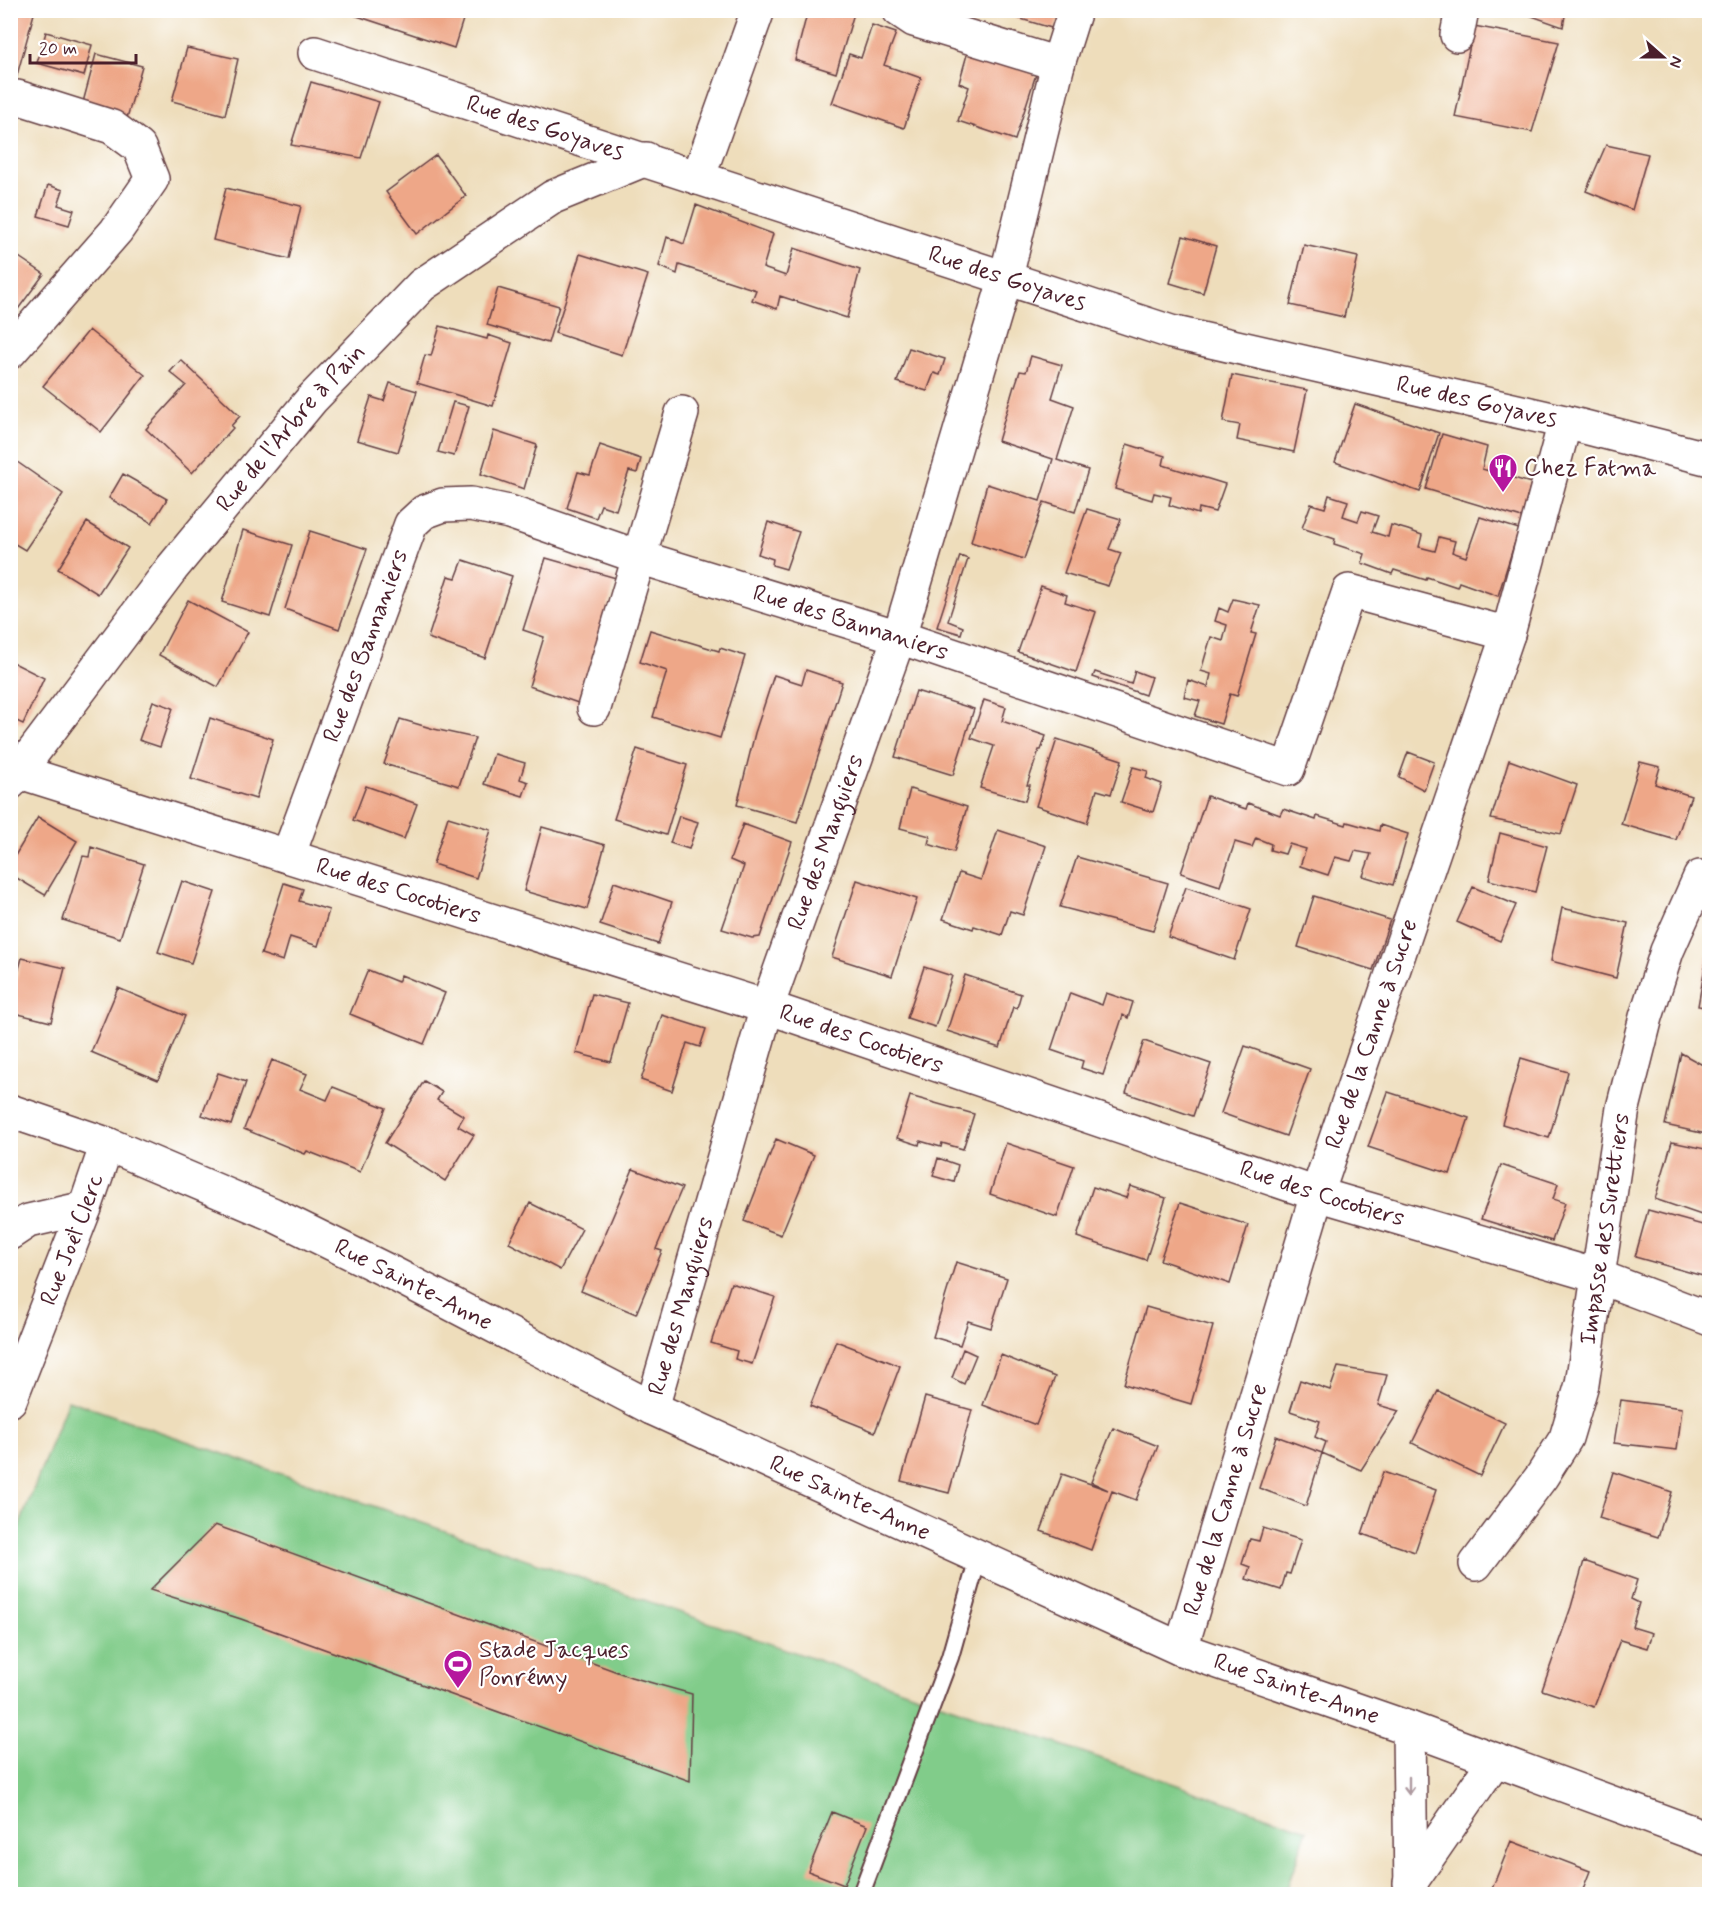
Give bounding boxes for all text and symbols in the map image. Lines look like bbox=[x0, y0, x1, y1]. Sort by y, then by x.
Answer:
scale bar bbox=[30, 27, 136, 65]
north arrow bbox=[1633, 27, 1693, 87]
text: 20 m bbox=[39, 37, 77, 61]
text: N bbox=[1664, 53, 1687, 71]
street label: Rue des Goyaves bbox=[462, 88, 628, 168]
street label: Rue des Goyaves bbox=[924, 238, 1090, 319]
street label: Rue de l'Arbre à Pain bbox=[209, 337, 372, 519]
street label: Rue des Goyaves bbox=[1393, 368, 1560, 435]
restaurant icon: Chez Fatma bbox=[1487, 452, 1519, 494]
place label: Chez Fatma bbox=[1524, 453, 1657, 484]
street label: Rue des Bannaniers bbox=[316, 545, 416, 747]
street label: Rue des Bannaniers bbox=[749, 577, 953, 668]
street label: Rue des Manguiers bbox=[780, 750, 871, 934]
street label: Rue des Cocotiers bbox=[312, 851, 485, 932]
street label: Rue de la Canne à Sucre bbox=[1318, 915, 1425, 1153]
street label: Rue des Cocotiers bbox=[775, 997, 948, 1081]
street label: Impasse des Surettiers bbox=[1573, 1111, 1638, 1347]
street label: Rue des Cocotiers bbox=[1236, 1153, 1408, 1234]
street label: Rue Joël Clerc bbox=[33, 1170, 111, 1310]
street label: Rue des Manguiers bbox=[641, 1213, 722, 1399]
street label: Rue Sainte-Anne bbox=[329, 1232, 498, 1338]
street label: Rue de la Canne à Sucre bbox=[1176, 1380, 1275, 1619]
street label: Rue Sainte-Anne bbox=[765, 1448, 935, 1548]
place label: Stade Jacques Ponrémy bbox=[479, 1635, 629, 1694]
street label: Rue Sainte-Anne bbox=[1209, 1646, 1384, 1732]
sports icon: Stade Jacques Ponrémy bbox=[442, 1648, 474, 1690]
one-way arrow bbox=[1404, 1776, 1415, 1796]

